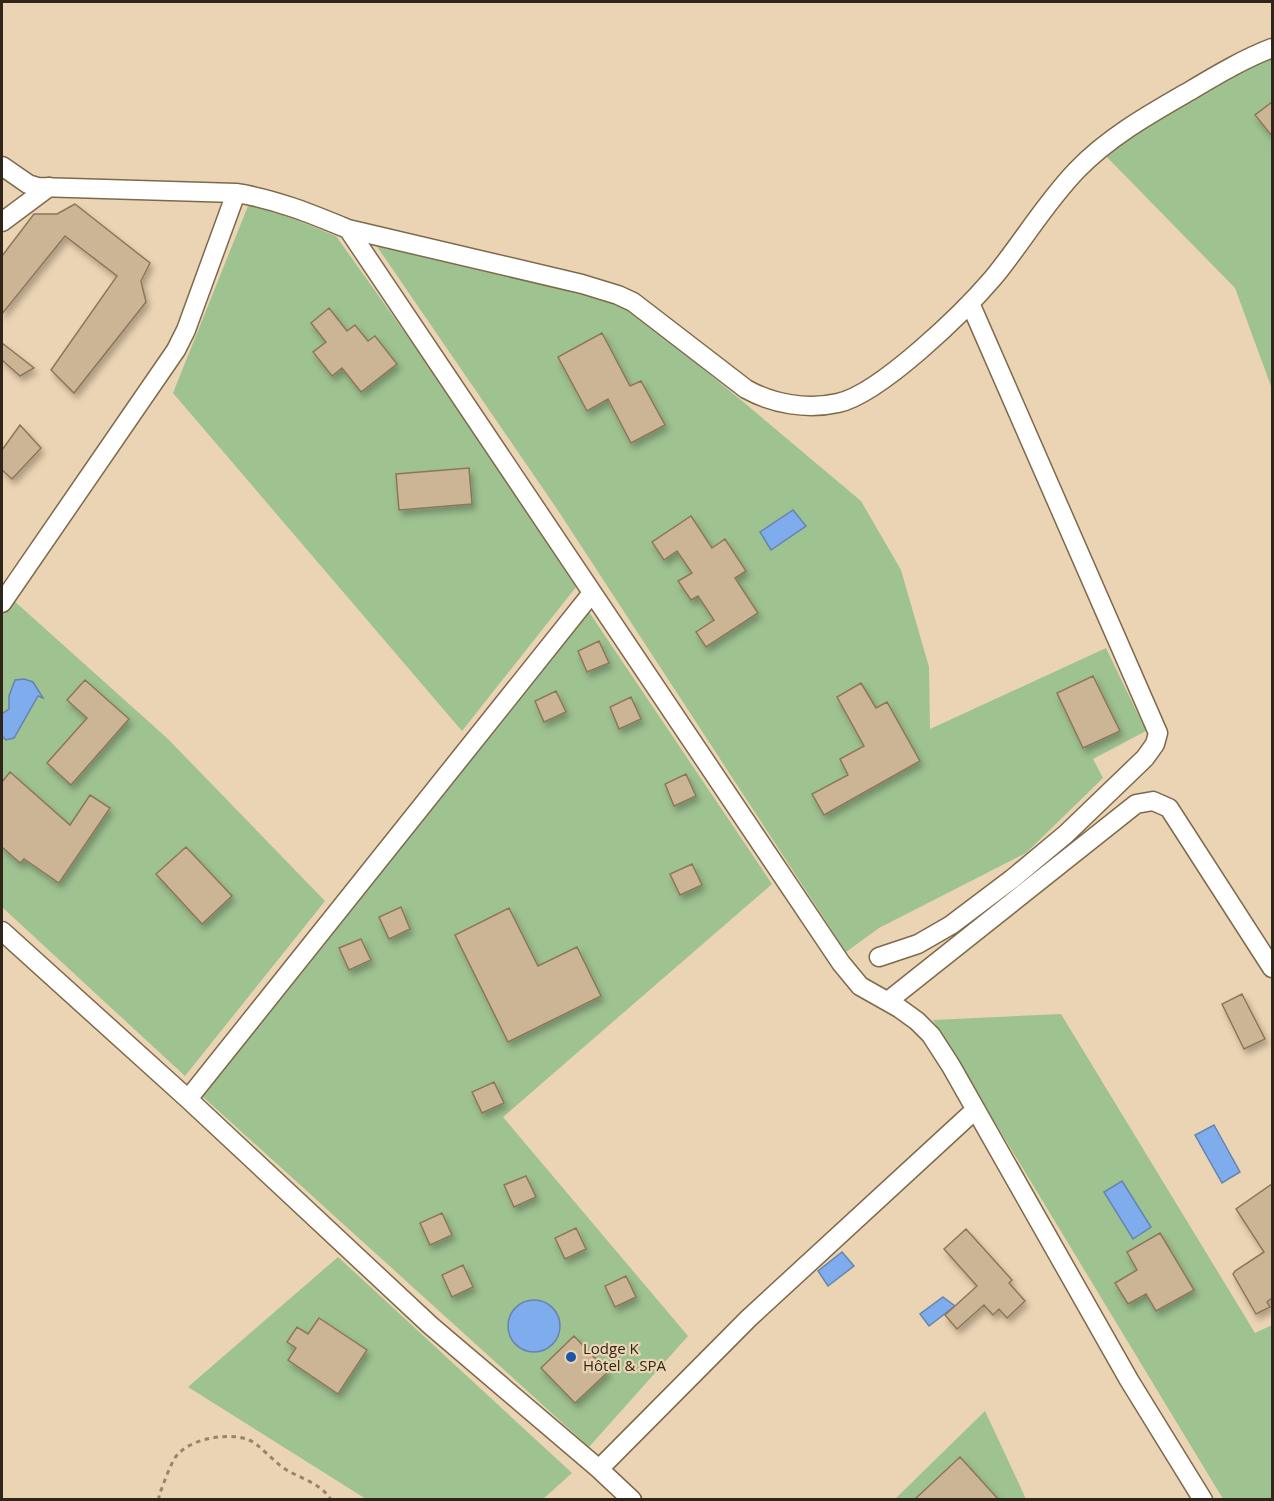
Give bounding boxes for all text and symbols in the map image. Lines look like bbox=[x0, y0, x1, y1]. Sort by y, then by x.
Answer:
place label: Lodge K Hôtel & SPA bbox=[583, 1338, 667, 1375]
marker: Lodge K Hôtel & SPA bbox=[564, 1350, 578, 1364]

